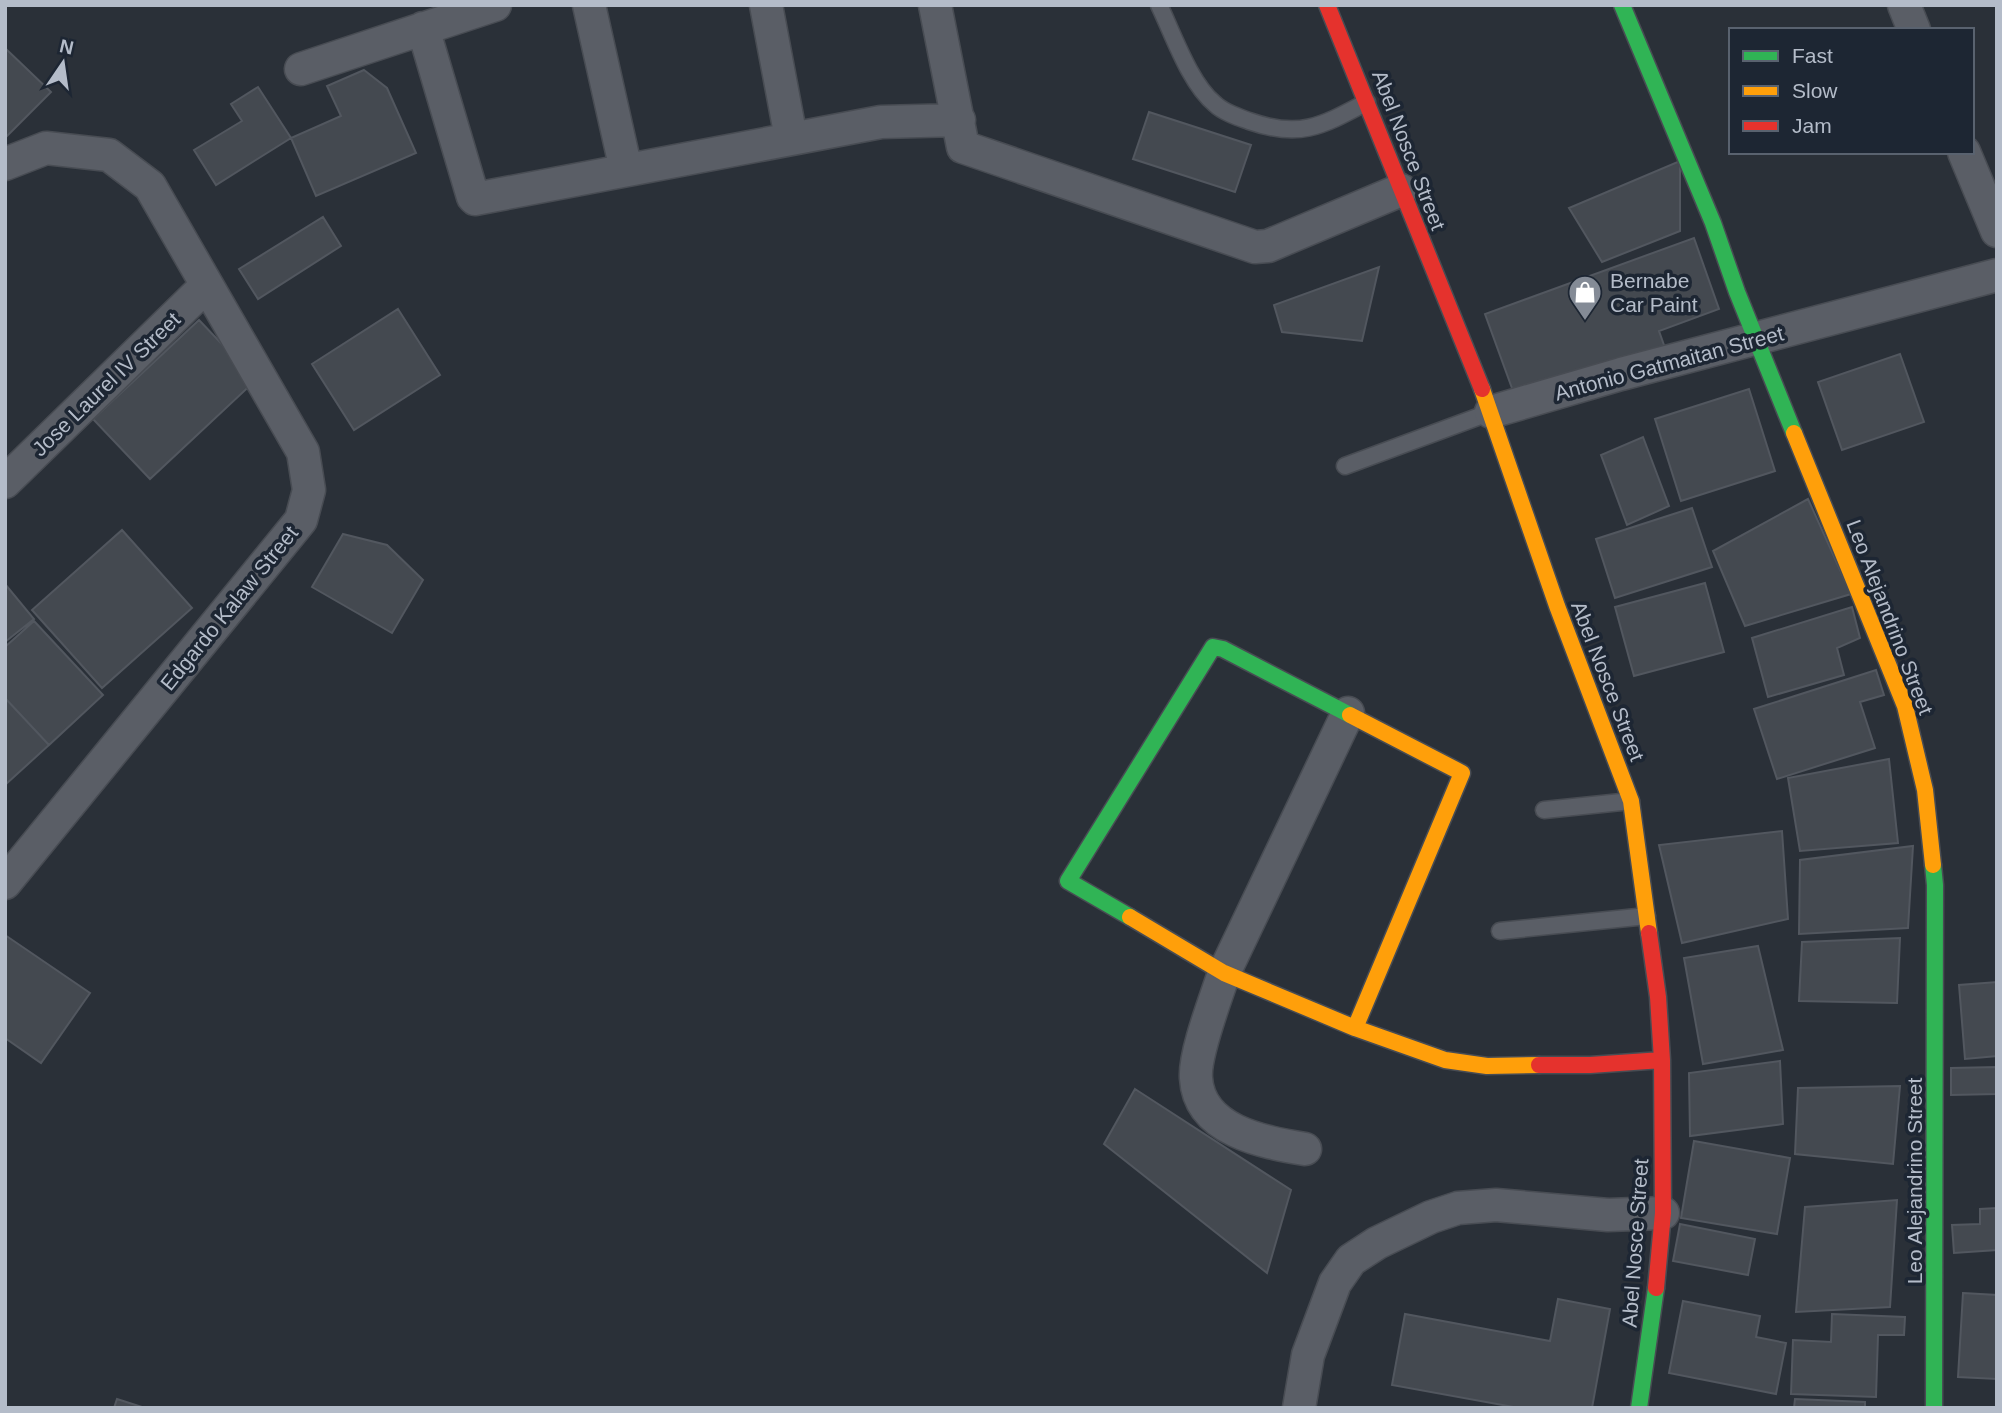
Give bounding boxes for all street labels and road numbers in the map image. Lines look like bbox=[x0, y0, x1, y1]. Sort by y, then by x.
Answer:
street label: Abel Nosce Street bbox=[1368, 67, 1450, 233]
street label: Jose Laurel IV Street bbox=[27, 308, 185, 460]
street label: Antonio Gatmaitan Street bbox=[1552, 321, 1786, 405]
street label: Leo Alejandrino Street bbox=[1842, 516, 1938, 718]
street label: Edgardo Kalaw Street bbox=[156, 521, 302, 695]
street label: Abel Nosce Street bbox=[1567, 598, 1649, 764]
street label: Leo Alejandrino Street bbox=[1903, 1078, 1926, 1284]
street label: Abel Nosce Street bbox=[1618, 1158, 1652, 1328]

